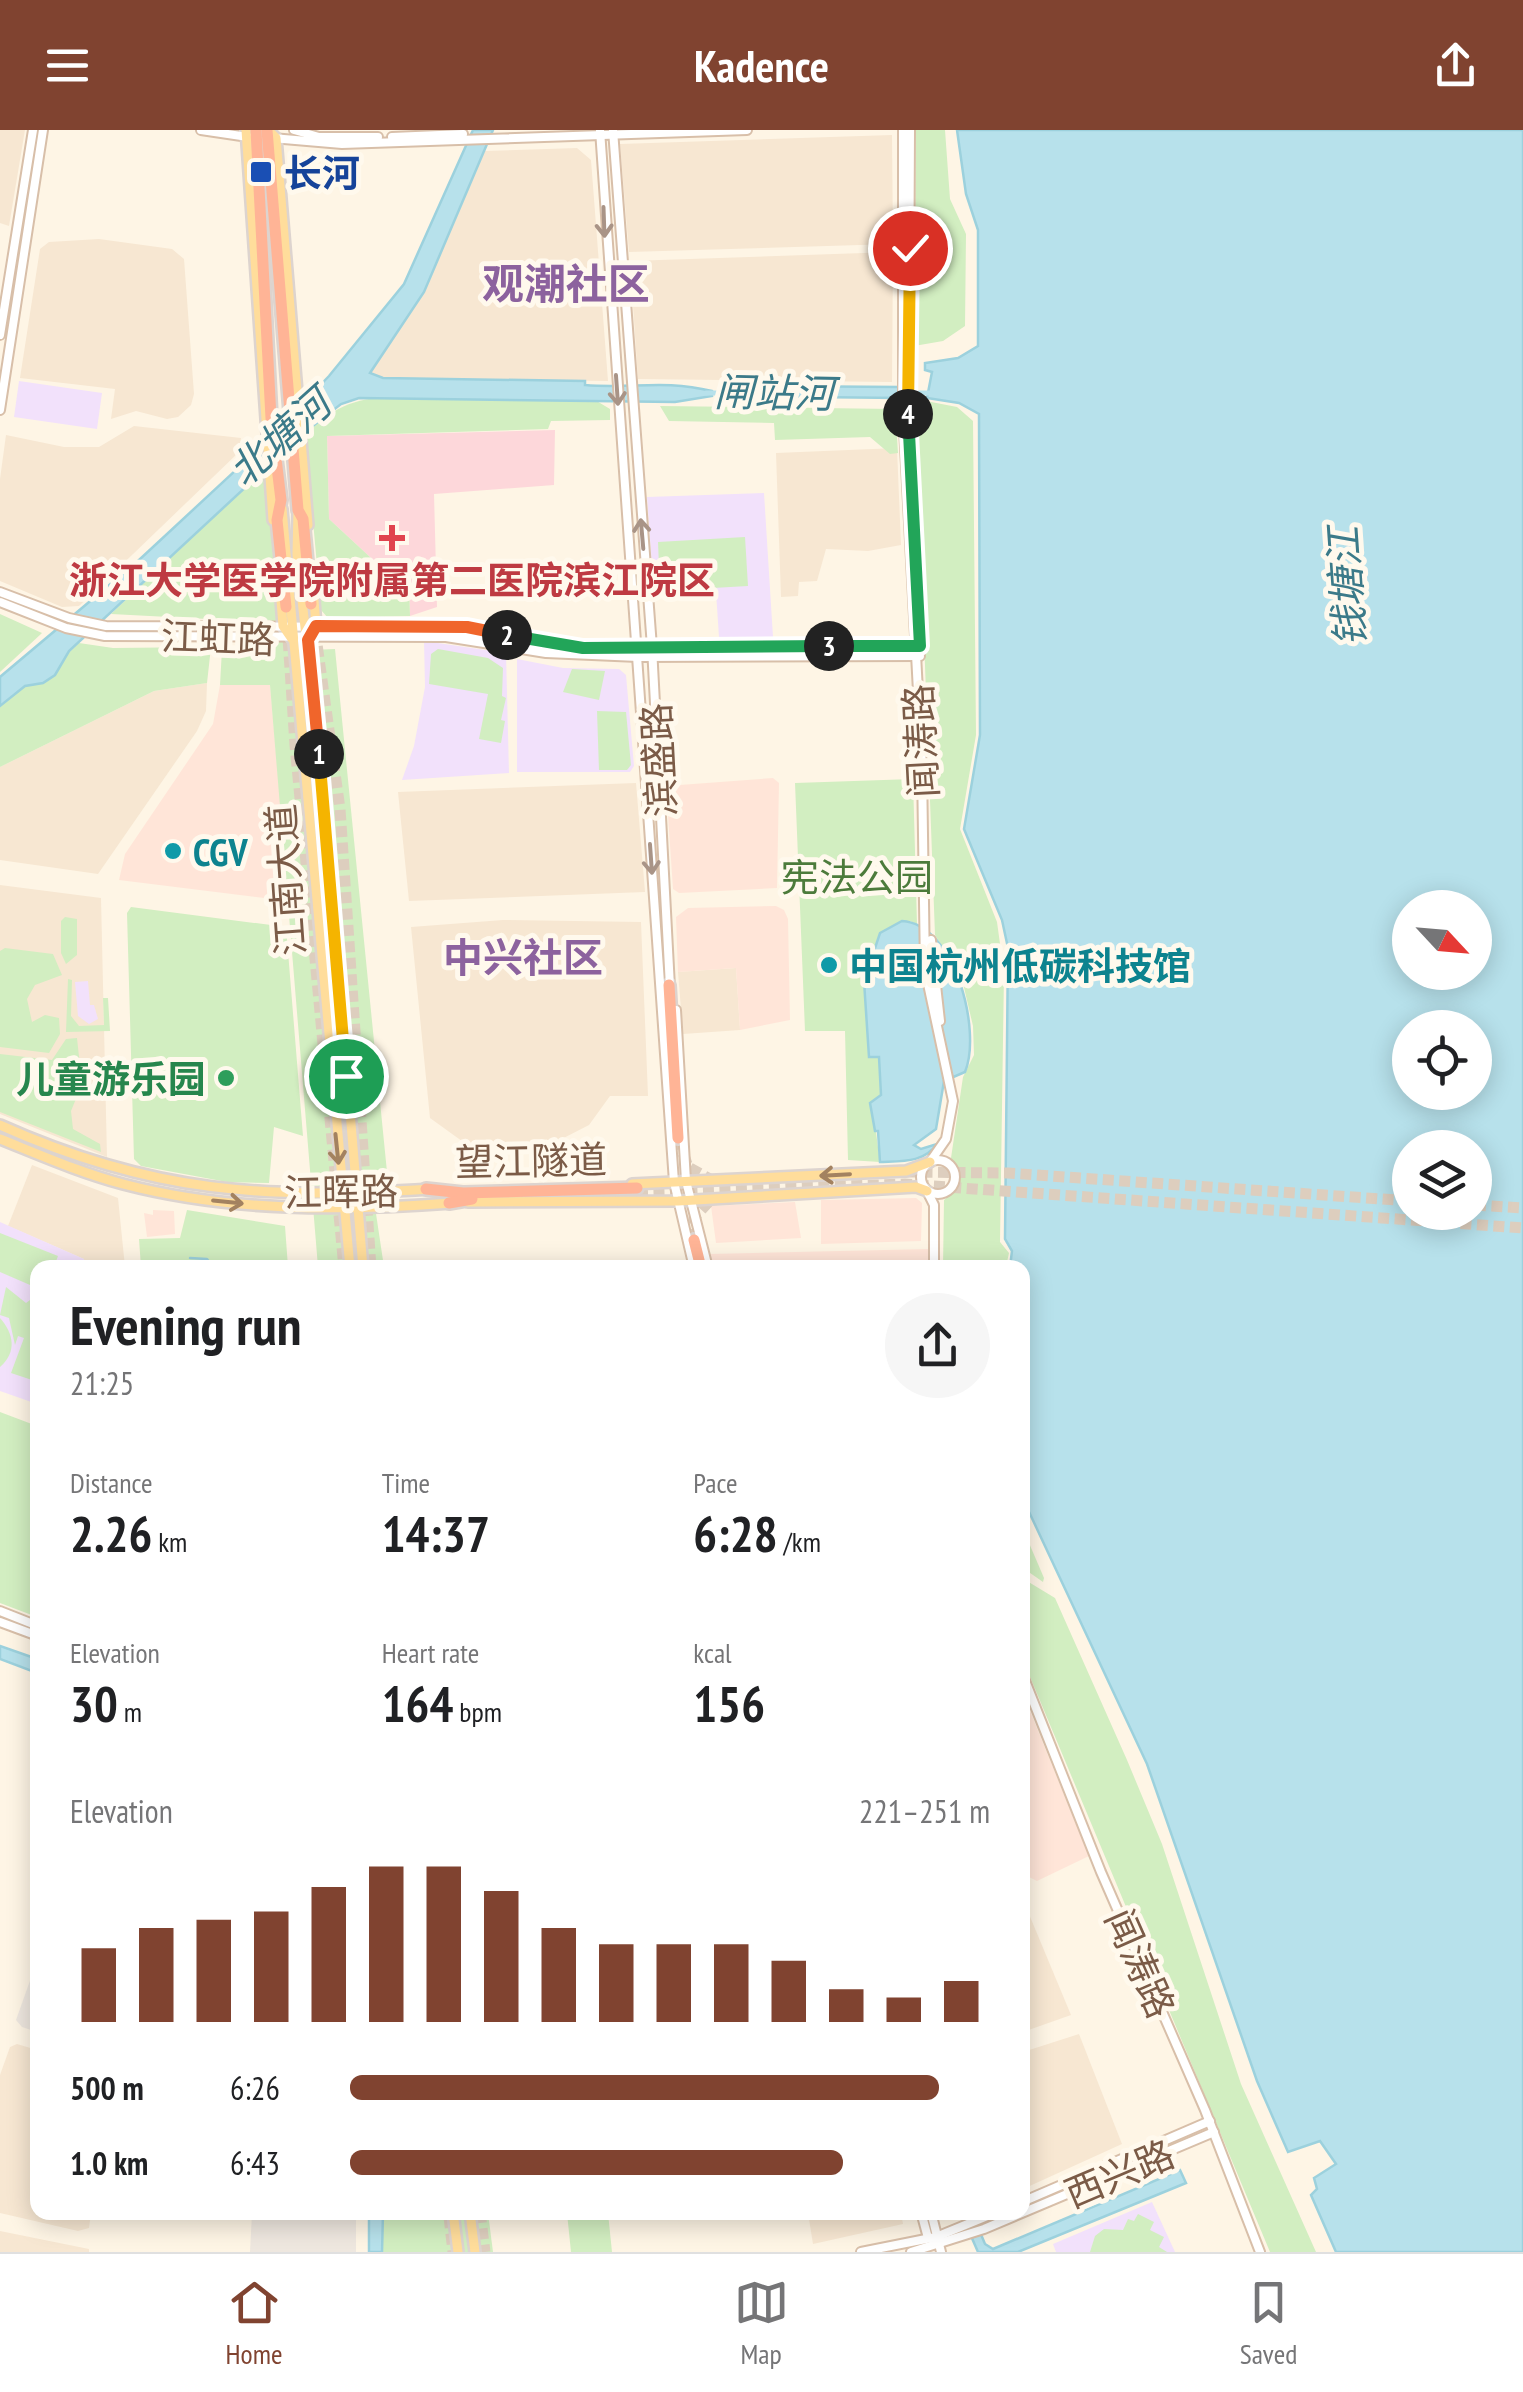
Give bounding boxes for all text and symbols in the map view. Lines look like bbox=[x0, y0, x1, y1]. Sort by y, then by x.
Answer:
text: Kadence bbox=[694, 36, 829, 94]
icon: menu bbox=[40, 38, 95, 93]
icon: share bbox=[1428, 38, 1483, 93]
place label: 长河 bbox=[284, 148, 360, 197]
marker: 长河 bbox=[248, 159, 274, 185]
one-way arrow bbox=[595, 206, 614, 238]
pin bbox=[868, 206, 953, 291]
icon: check bbox=[883, 221, 938, 276]
district label: 观潮社区 bbox=[482, 256, 650, 311]
water label: 闸站河 bbox=[714, 365, 841, 419]
water label: 北塘河 bbox=[217, 373, 346, 496]
one-way arrow bbox=[608, 373, 627, 405]
pin: 4 bbox=[883, 389, 933, 439]
text: 4 bbox=[901, 395, 915, 432]
one-way arrow bbox=[633, 518, 652, 550]
water label: 钱塘江 bbox=[1316, 521, 1376, 649]
marker: 浙江大学医学院附属第二医院滨江院区 bbox=[379, 525, 405, 551]
place label: 浙江大学医学院附属第二医院滨江院区 bbox=[69, 555, 715, 604]
pin: 2 bbox=[482, 610, 532, 660]
street label: 江虹路 bbox=[160, 611, 276, 663]
text: 2 bbox=[500, 616, 514, 653]
pin: 3 bbox=[804, 621, 854, 671]
text: 3 bbox=[822, 627, 836, 664]
street label: 闻涛路 bbox=[893, 683, 947, 799]
street label: 滨盛路 bbox=[631, 702, 685, 818]
pin: 1 bbox=[294, 729, 344, 779]
text: 1 bbox=[312, 735, 326, 772]
street label: 江南大道 bbox=[255, 802, 315, 958]
place label: CGV bbox=[193, 827, 248, 876]
marker: CGV bbox=[162, 840, 184, 862]
one-way arrow bbox=[641, 843, 660, 875]
park label: 宪法公园 bbox=[781, 852, 933, 901]
north arrow bbox=[1392, 890, 1492, 990]
map controls bbox=[1392, 890, 1492, 1230]
district label: 中兴社区 bbox=[443, 931, 603, 983]
place label: 中国杭州低碳科技馆 bbox=[849, 941, 1191, 990]
marker: 中国杭州低碳科技馆 bbox=[818, 954, 840, 976]
button: locate bbox=[1392, 1010, 1492, 1110]
pin bbox=[304, 1034, 389, 1119]
icon: arrive bbox=[319, 1049, 374, 1104]
place label: 儿童游乐园 bbox=[16, 1054, 206, 1103]
marker: 儿童游乐园 bbox=[215, 1067, 237, 1089]
button: layers bbox=[1392, 1130, 1492, 1230]
one-way arrow bbox=[328, 1133, 347, 1165]
street label: 望江隧道 bbox=[455, 1134, 607, 1186]
street label: 江晖路 bbox=[284, 1166, 398, 1216]
one-way arrow bbox=[819, 1166, 851, 1185]
one-way arrow bbox=[211, 1193, 244, 1212]
text: Evening run bbox=[70, 1289, 302, 1360]
button: share bbox=[885, 1293, 990, 1398]
text: 21:25 bbox=[70, 1362, 134, 1404]
text: Distance bbox=[70, 1464, 153, 1501]
text: Time bbox=[382, 1464, 430, 1501]
text: Pace bbox=[693, 1464, 737, 1501]
text: 2.26 bbox=[70, 1501, 152, 1566]
text: 14:37 bbox=[382, 1501, 490, 1566]
text: 6:28 bbox=[693, 1501, 778, 1566]
text: km bbox=[152, 1523, 187, 1560]
text: /km bbox=[778, 1523, 821, 1560]
text: Elevation bbox=[70, 1634, 160, 1671]
text: Heart rate bbox=[382, 1634, 479, 1671]
text: kcal bbox=[693, 1634, 732, 1671]
text: 30 bbox=[70, 1671, 118, 1736]
text: 164 bbox=[382, 1671, 453, 1736]
text: 156 bbox=[693, 1671, 765, 1736]
text: m bbox=[118, 1693, 142, 1730]
text: bpm bbox=[453, 1693, 502, 1730]
text: Elevation bbox=[70, 1790, 173, 1832]
text: 221–251 m bbox=[859, 1790, 990, 1832]
street label: 闻涛路 bbox=[1095, 1901, 1187, 2025]
text: 500 m bbox=[70, 2067, 144, 2109]
text: 6:26 bbox=[230, 2067, 280, 2109]
street label: 西兴路 bbox=[1057, 2128, 1181, 2218]
text: 1.0 km bbox=[70, 2142, 148, 2184]
text: 6:43 bbox=[230, 2142, 280, 2184]
tab: Home bbox=[226, 2275, 282, 2372]
tab: Map bbox=[734, 2275, 789, 2372]
tab: Saved bbox=[1240, 2275, 1297, 2372]

